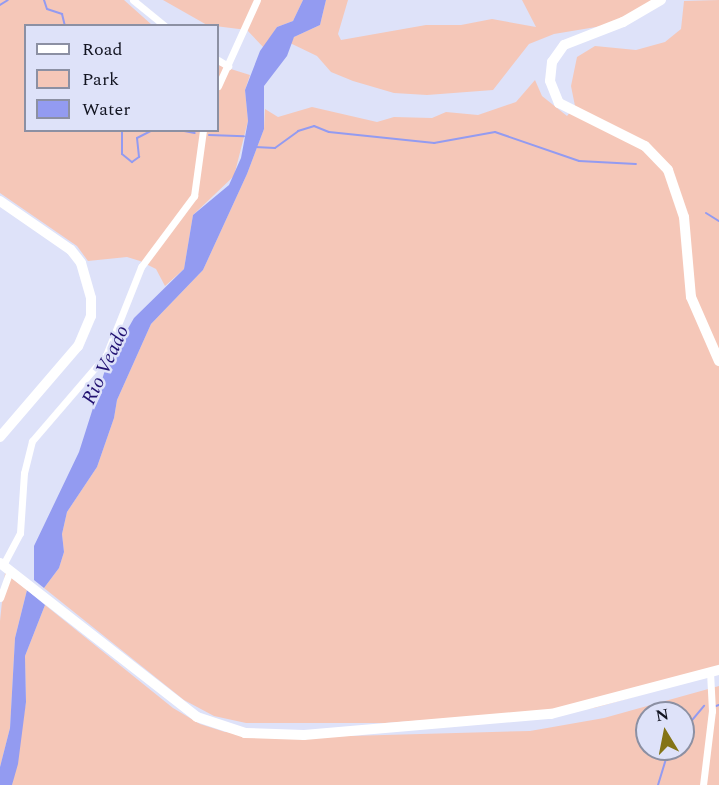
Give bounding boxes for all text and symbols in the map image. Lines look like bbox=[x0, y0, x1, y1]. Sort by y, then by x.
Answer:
legend bbox=[24, 24, 219, 132]
text: Road bbox=[82, 36, 123, 63]
text: Park bbox=[82, 66, 119, 93]
text: Water bbox=[82, 96, 130, 123]
water label: Rio Veado bbox=[77, 322, 135, 408]
north arrow bbox=[635, 701, 695, 761]
text: N bbox=[654, 702, 671, 728]

